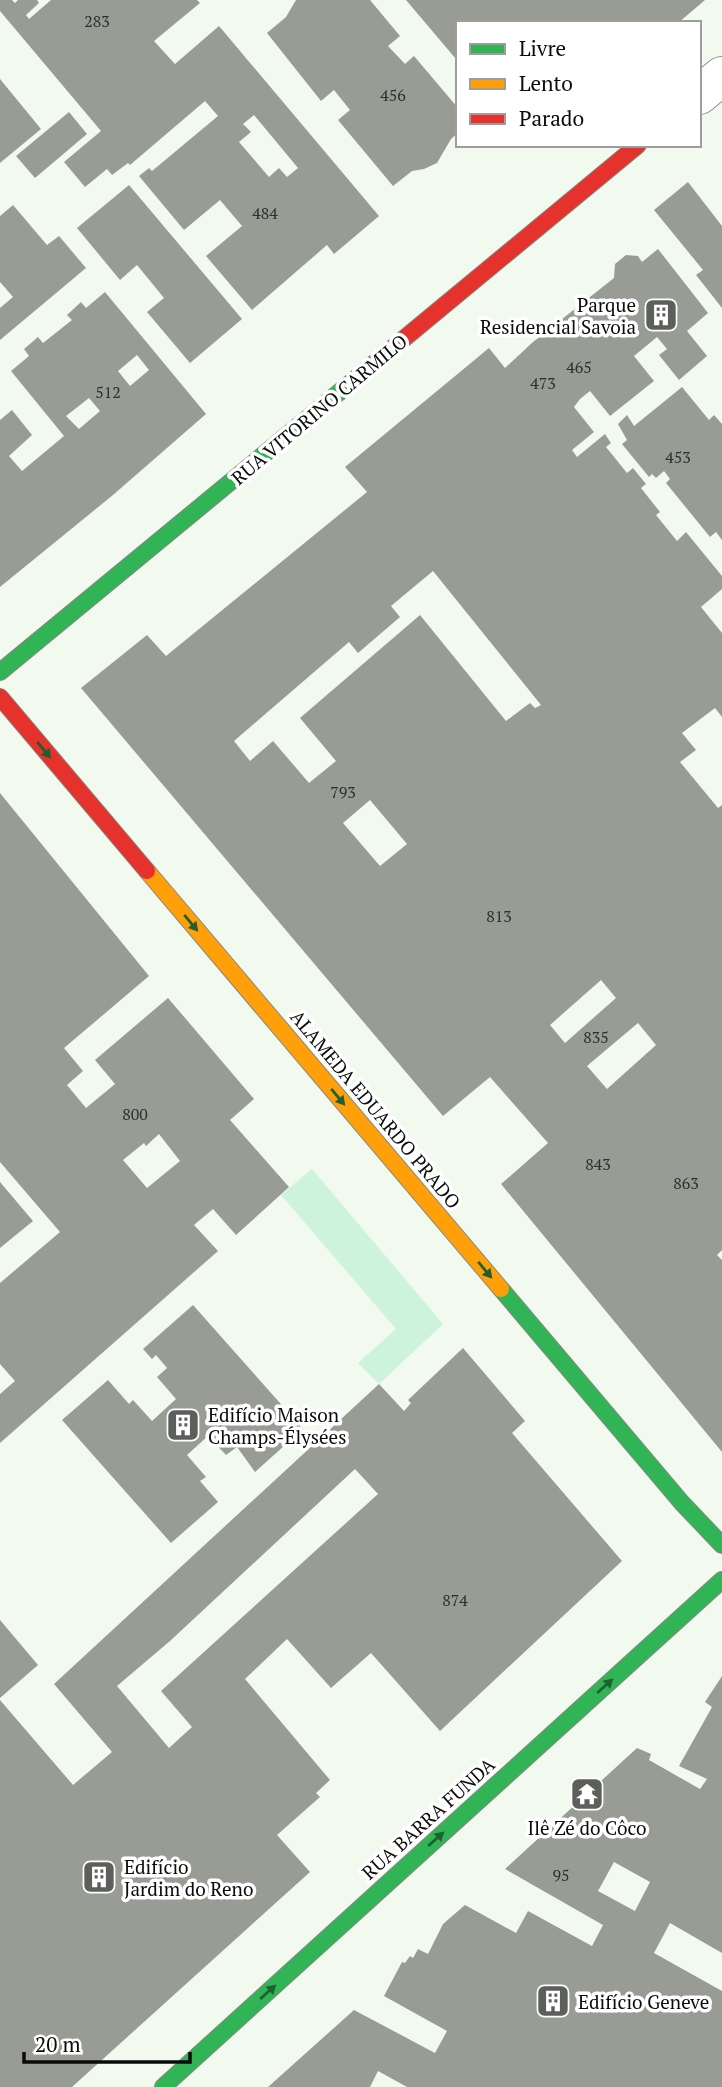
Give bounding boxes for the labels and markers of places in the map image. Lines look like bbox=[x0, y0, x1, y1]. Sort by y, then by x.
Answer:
place label: Parque Residencial Savoia bbox=[480, 292, 636, 339]
building icon: Parque Residencial Savoia bbox=[642, 296, 680, 334]
place label: Edifício Maison Champs-Élysées bbox=[208, 1402, 346, 1449]
building icon: Edifício Maison Champs-Élysées bbox=[164, 1406, 202, 1444]
temple icon: Ilê Zé do Côco bbox=[568, 1775, 606, 1813]
place label: Ilê Zé do Côco bbox=[528, 1815, 646, 1840]
place label: Edifício Jardim do Reno bbox=[124, 1854, 253, 1901]
building icon: Edifício Jardim do Reno bbox=[80, 1858, 118, 1896]
building icon: Edifício Geneve bbox=[534, 1982, 572, 2020]
place label: Edifício Geneve bbox=[578, 1989, 709, 2014]

